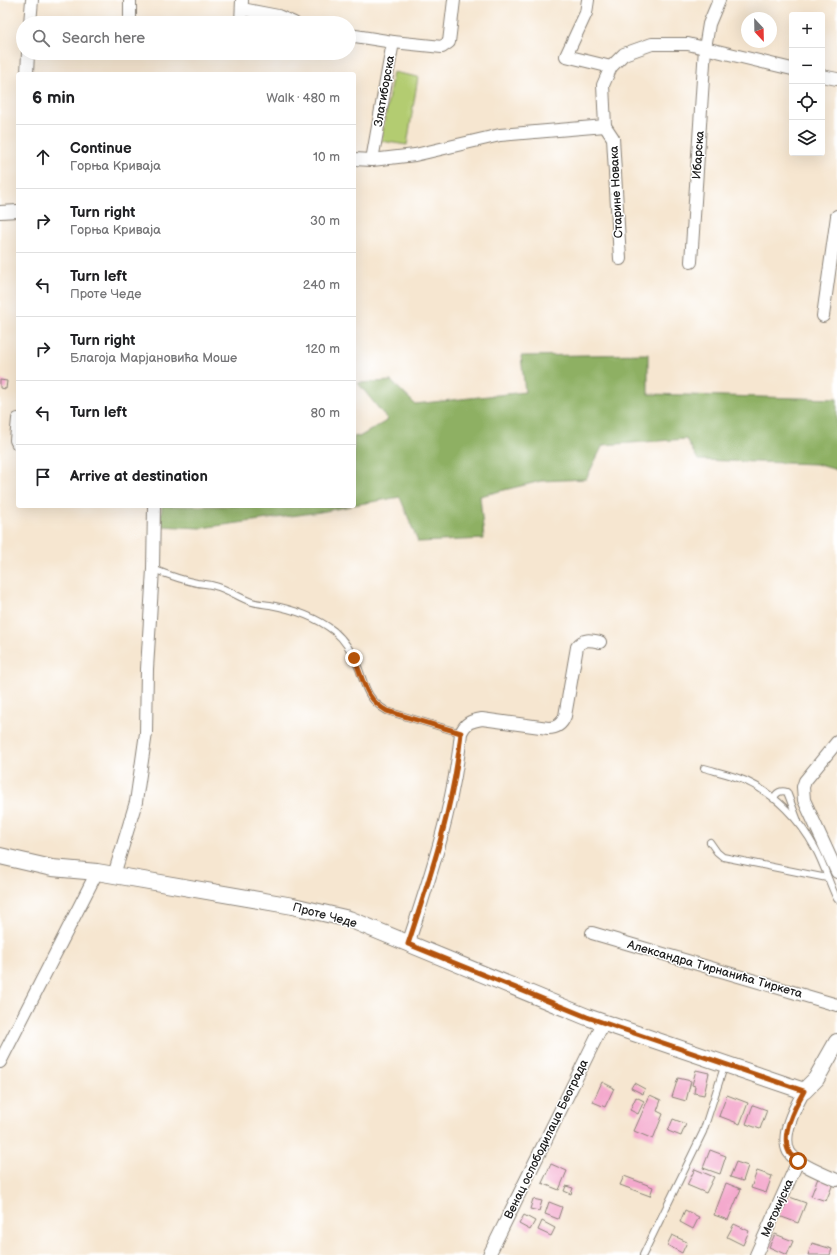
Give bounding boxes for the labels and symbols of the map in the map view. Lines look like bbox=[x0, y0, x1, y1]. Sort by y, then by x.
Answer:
north arrow bbox=[741, 12, 777, 48]
street label: Златиборска bbox=[371, 54, 398, 128]
street label: Ибарска bbox=[689, 130, 708, 180]
street label: Старине Новака bbox=[607, 145, 626, 239]
route end bbox=[345, 649, 363, 667]
street label: Проте Чеде bbox=[291, 900, 359, 931]
street label: Александра Тирнанића Тиркета bbox=[625, 937, 804, 1002]
street label: Венац ослободилаца Београда bbox=[501, 1057, 592, 1221]
route start bbox=[789, 1152, 807, 1170]
street label: Метохијска bbox=[758, 1177, 797, 1240]

